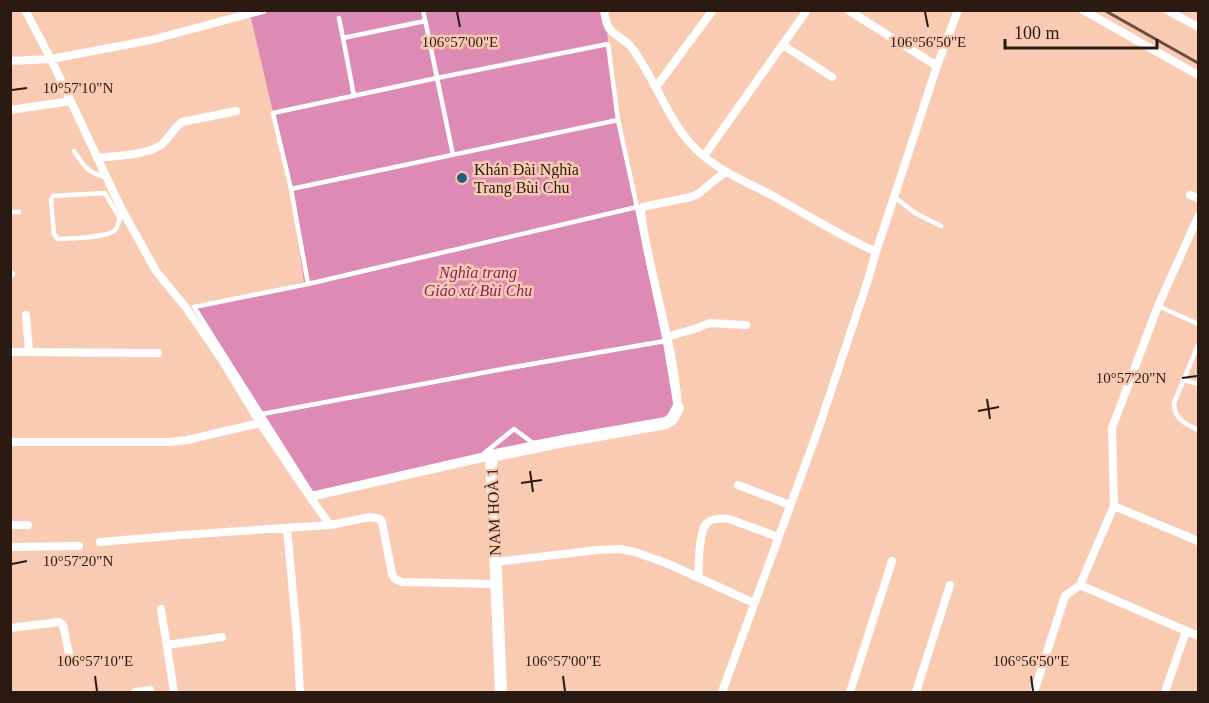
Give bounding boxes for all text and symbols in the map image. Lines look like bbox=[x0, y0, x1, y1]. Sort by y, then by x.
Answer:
scale bar bbox=[1005, 12, 1156, 50]
text: 100 m bbox=[1014, 23, 1060, 43]
text: 106°57'00"E bbox=[422, 34, 498, 50]
text: 106°56'50"E bbox=[890, 34, 966, 50]
text: 10°57'10"N bbox=[43, 80, 113, 96]
place label: Khán Đài Nghĩa Trang Bùi Chu bbox=[474, 161, 579, 197]
marker: Khán Đài Nghĩa Trang Bùi Chu bbox=[455, 171, 469, 185]
park label: Nghĩa trang Giáo xứ Bùi Chu bbox=[424, 264, 532, 299]
text: 10°57'20"N bbox=[1096, 370, 1166, 386]
street label: NAM HOÀ 1 bbox=[482, 468, 504, 556]
text: 10°57'20"N bbox=[43, 553, 113, 569]
text: 106°57'10"E bbox=[57, 653, 133, 669]
text: 106°57'00"E bbox=[525, 653, 601, 669]
text: 106°56'50"E bbox=[993, 653, 1069, 669]

